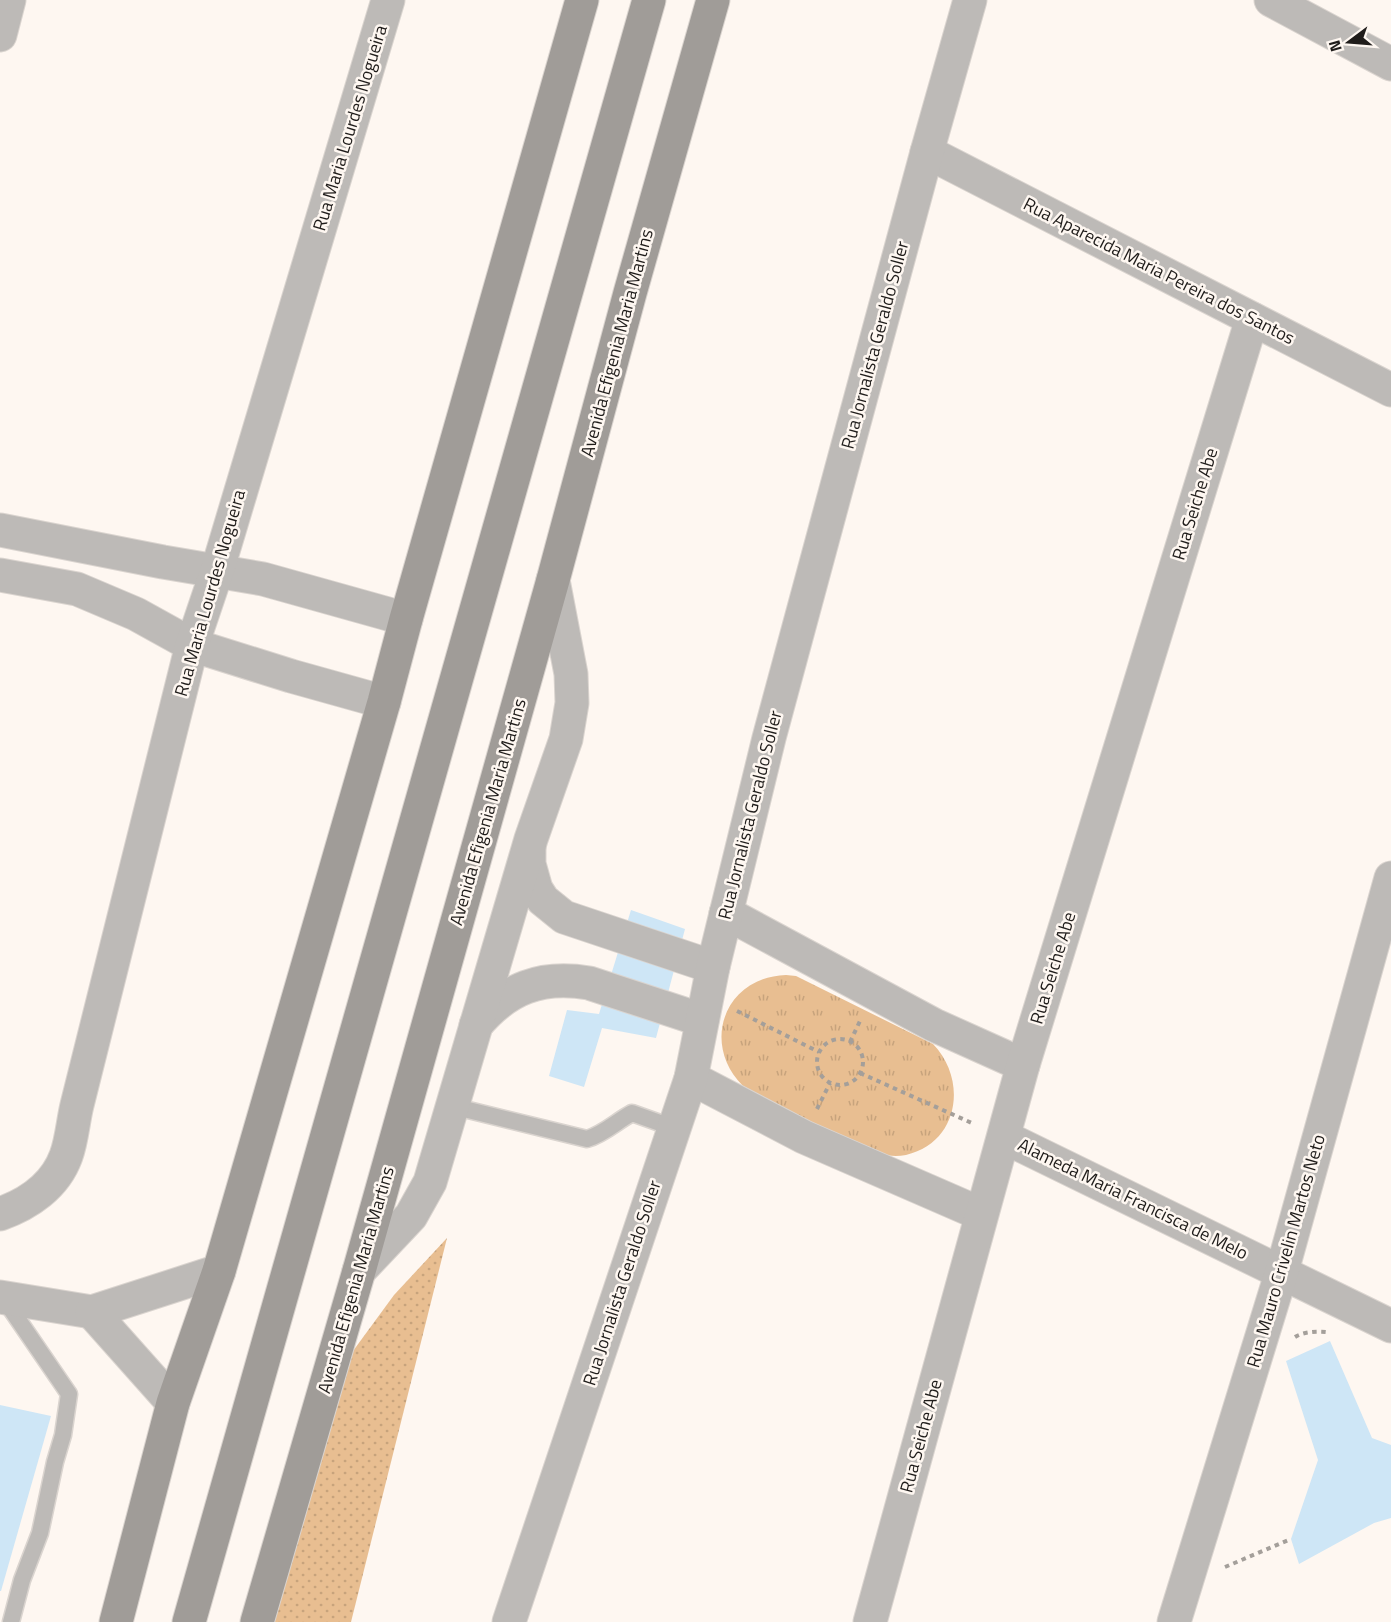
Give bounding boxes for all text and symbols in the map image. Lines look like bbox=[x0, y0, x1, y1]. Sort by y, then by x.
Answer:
north arrow bbox=[1319, 12, 1379, 72]
street label: Rua Maria Lourdes Nogueira bbox=[305, 22, 394, 234]
text: N bbox=[1322, 37, 1348, 55]
street label: Rua Aparecida Maria Pereira dos Santos bbox=[1019, 190, 1300, 351]
street label: Avenida Efigenia Maria Martins bbox=[573, 226, 660, 460]
street label: Rua Jornalista Geraldo Soller bbox=[834, 238, 915, 452]
street label: Rua Seiche Abe bbox=[1165, 444, 1224, 563]
street label: Rua Maria Lourdes Nogueira bbox=[167, 486, 252, 699]
street label: Avenida Efigenia Maria Martins bbox=[442, 695, 533, 928]
street label: Rua Jornalista Geraldo Soller bbox=[710, 708, 789, 922]
street label: Rua Seiche Abe bbox=[1023, 908, 1082, 1027]
street label: Alameda Maria Francisca de Melo bbox=[1014, 1131, 1253, 1266]
street label: Rua Mauro Crivelin Martos Neto bbox=[1239, 1131, 1332, 1371]
street label: Avenida Efigenia Maria Martins bbox=[310, 1163, 401, 1396]
street label: Rua Jornalista Geraldo Soller bbox=[576, 1177, 667, 1389]
street label: Rua Seiche Abe bbox=[892, 1376, 949, 1495]

